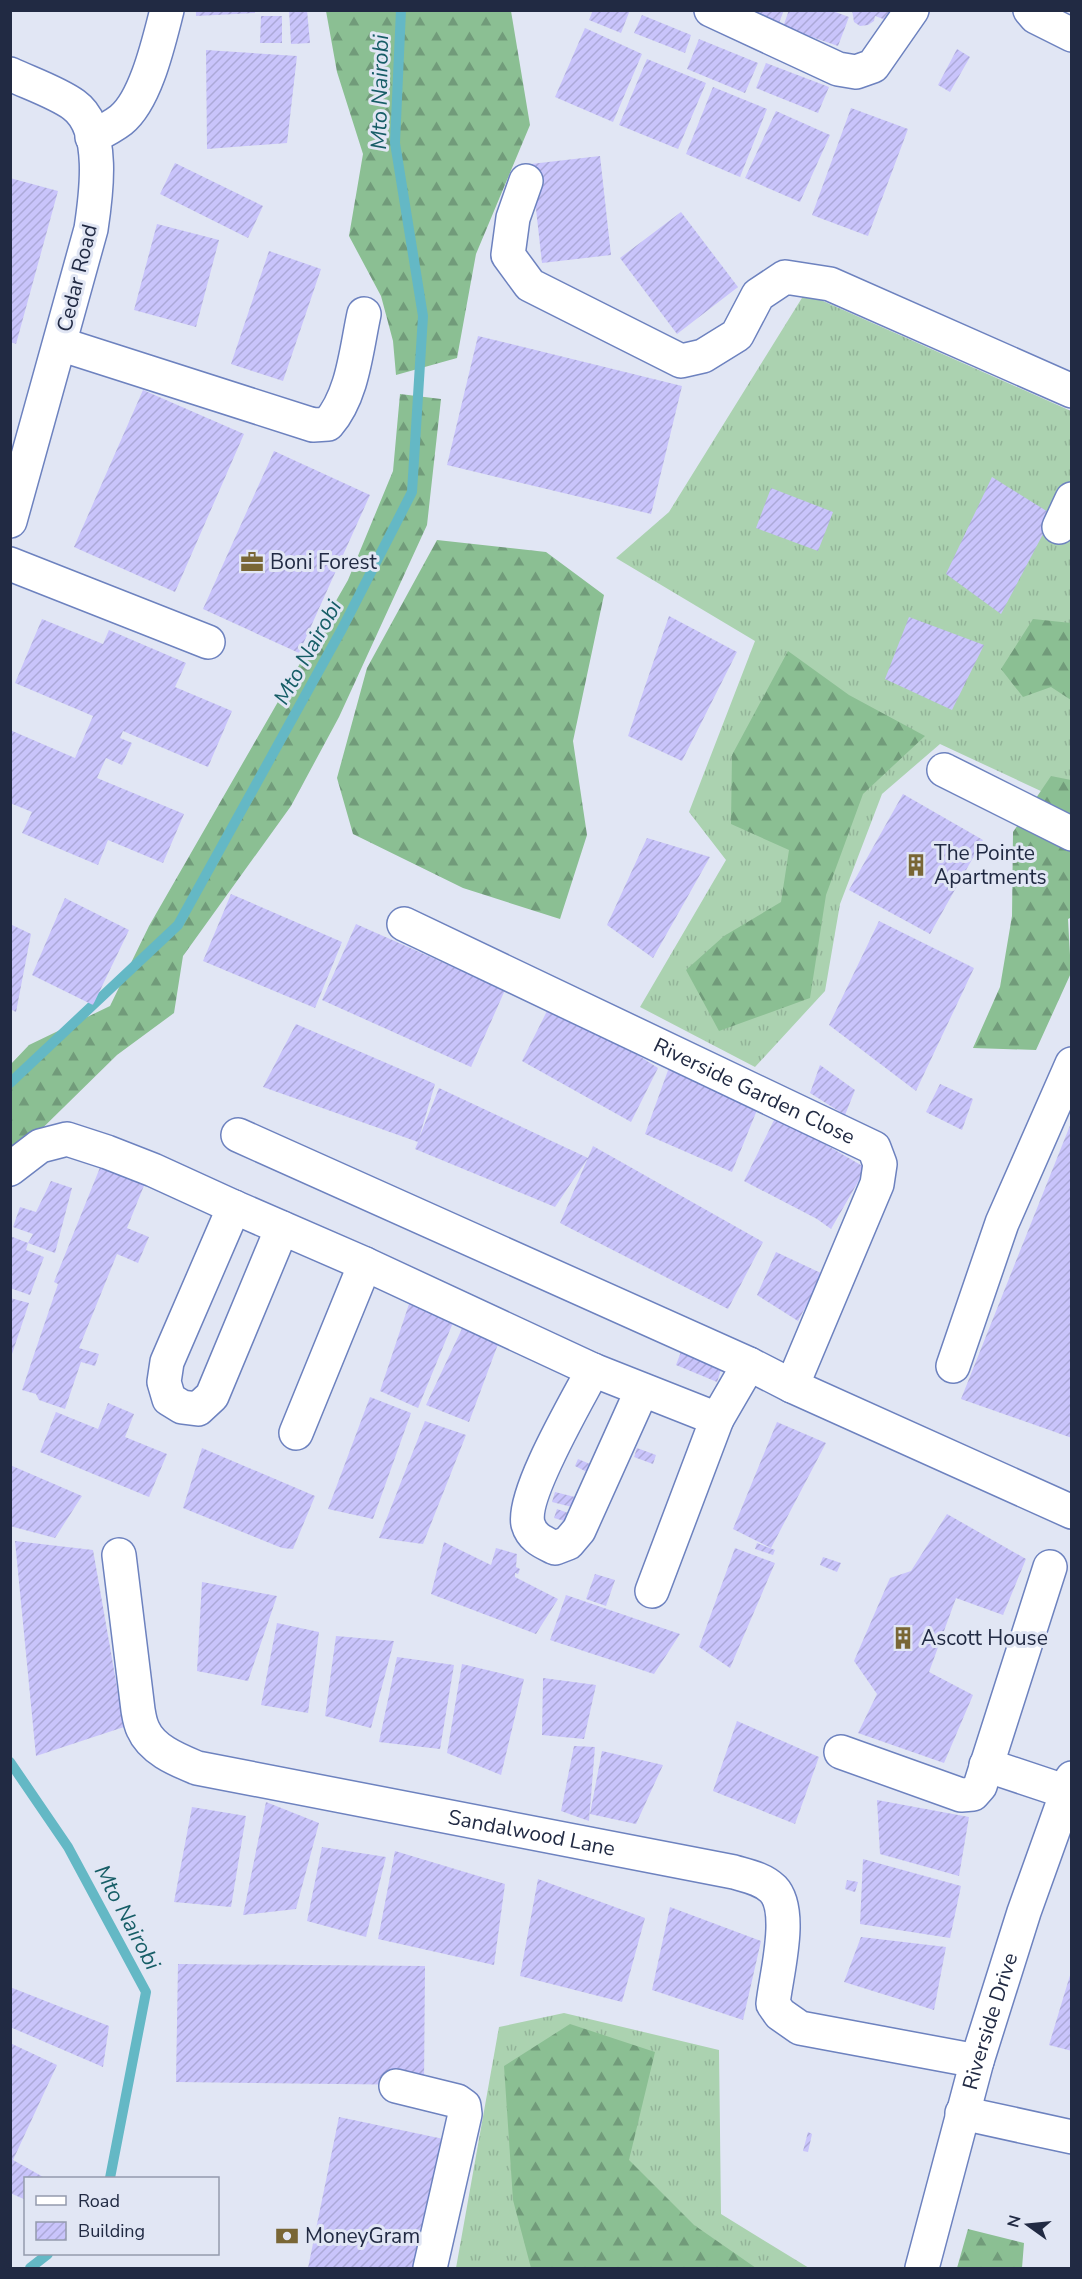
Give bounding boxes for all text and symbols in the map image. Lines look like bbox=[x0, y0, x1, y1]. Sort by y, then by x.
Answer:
water label: Mto Nairobi bbox=[364, 33, 396, 150]
street label: Cedar Road bbox=[50, 221, 104, 335]
place label: Boni Forest bbox=[270, 548, 377, 576]
office icon: Boni Forest bbox=[239, 549, 265, 575]
water label: Mto Nairobi bbox=[267, 594, 349, 710]
place label: The Pointe Apartments bbox=[934, 839, 1047, 891]
building icon: The Pointe Apartments bbox=[903, 852, 929, 878]
street label: Riverside Garden Close bbox=[649, 1031, 860, 1151]
place label: Ascott House bbox=[921, 1624, 1048, 1652]
building icon: Ascott House bbox=[890, 1625, 916, 1651]
street label: Sandalwood Lane bbox=[446, 1803, 618, 1863]
water label: Mto Nairobi bbox=[87, 1860, 168, 1976]
street label: Riverside Drive bbox=[956, 1949, 1024, 2093]
legend bbox=[24, 2177, 219, 2255]
text: Road bbox=[78, 2189, 120, 2213]
north arrow bbox=[998, 2195, 1058, 2255]
text: N bbox=[1002, 2213, 1027, 2230]
text: Building bbox=[78, 2219, 145, 2243]
place label: MoneyGram bbox=[305, 2222, 420, 2250]
bank icon: MoneyGram bbox=[274, 2223, 300, 2249]

